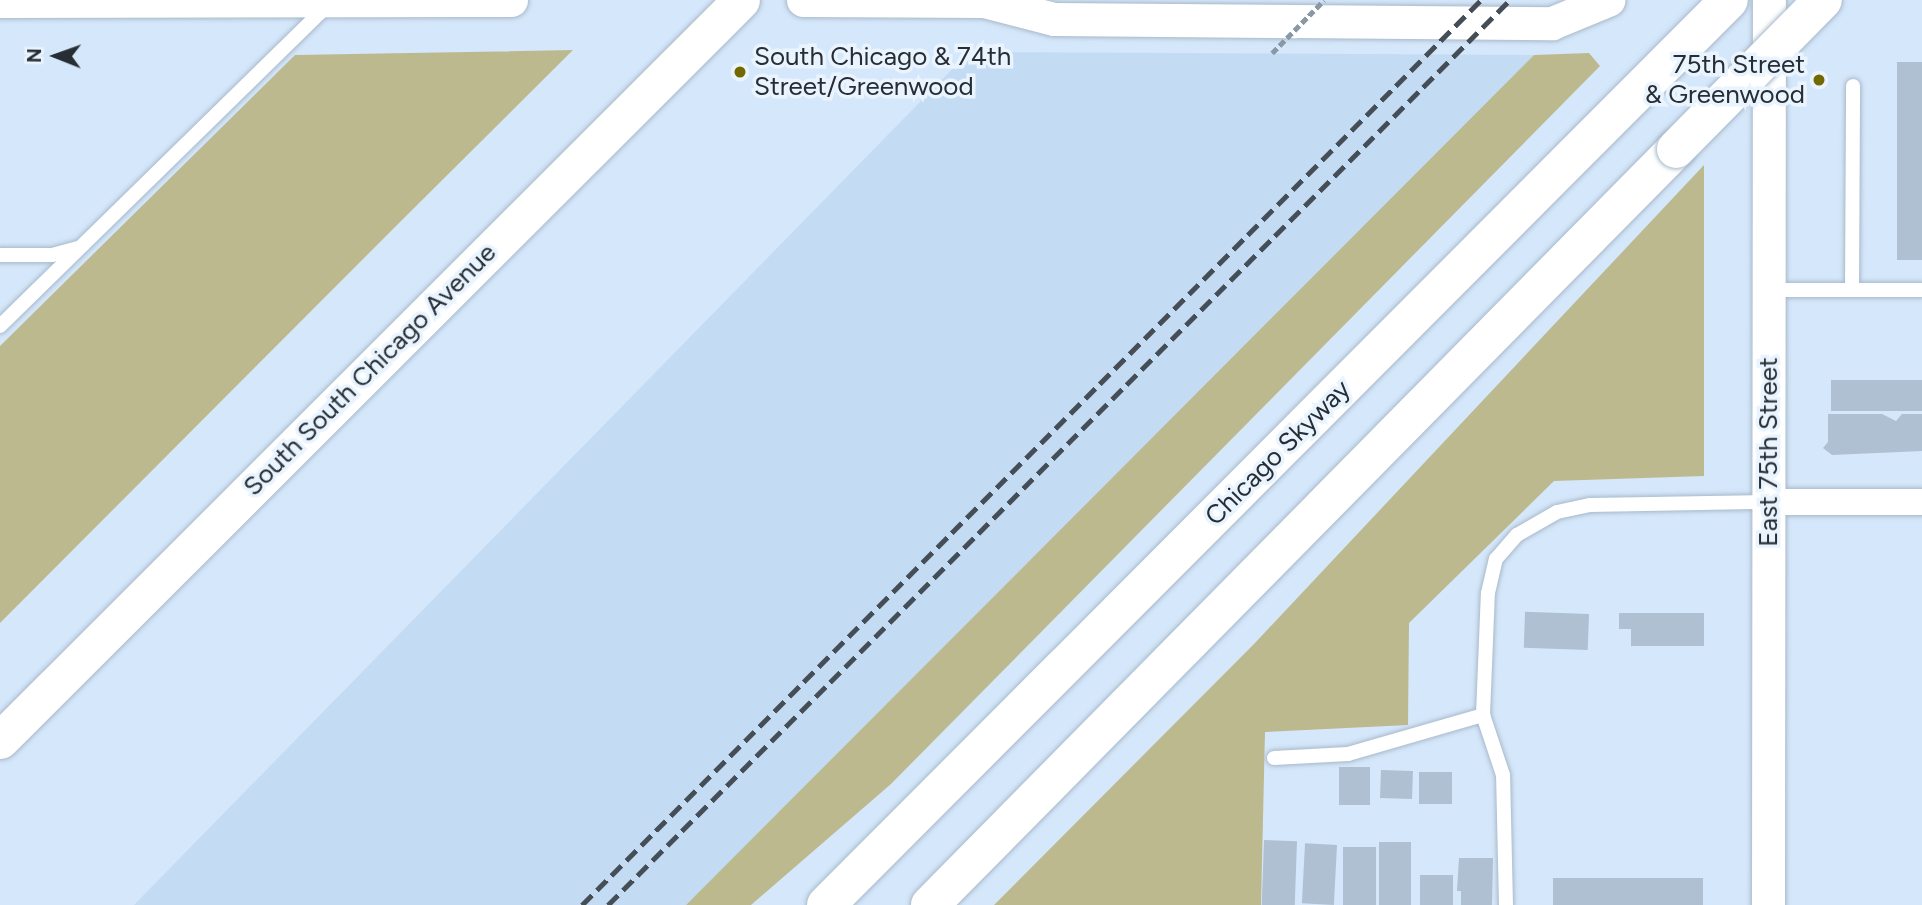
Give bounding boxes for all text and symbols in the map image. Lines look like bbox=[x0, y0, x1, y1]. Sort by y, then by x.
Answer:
north arrow bbox=[21, 21, 91, 91]
place label: South Chicago & 74th Street/Greenwood bbox=[754, 41, 1011, 102]
text: N bbox=[23, 48, 46, 63]
place label: 75th Street & Greenwood bbox=[1645, 49, 1805, 110]
marker: South Chicago & 74th Street/Greenwood bbox=[732, 64, 748, 80]
marker: 75th Street & Greenwood bbox=[1811, 72, 1827, 88]
street label: South South Chicago Avenue bbox=[237, 237, 503, 503]
street label: East 75th Street bbox=[1753, 357, 1785, 547]
street label: Chicago Skyway bbox=[1199, 374, 1357, 532]

